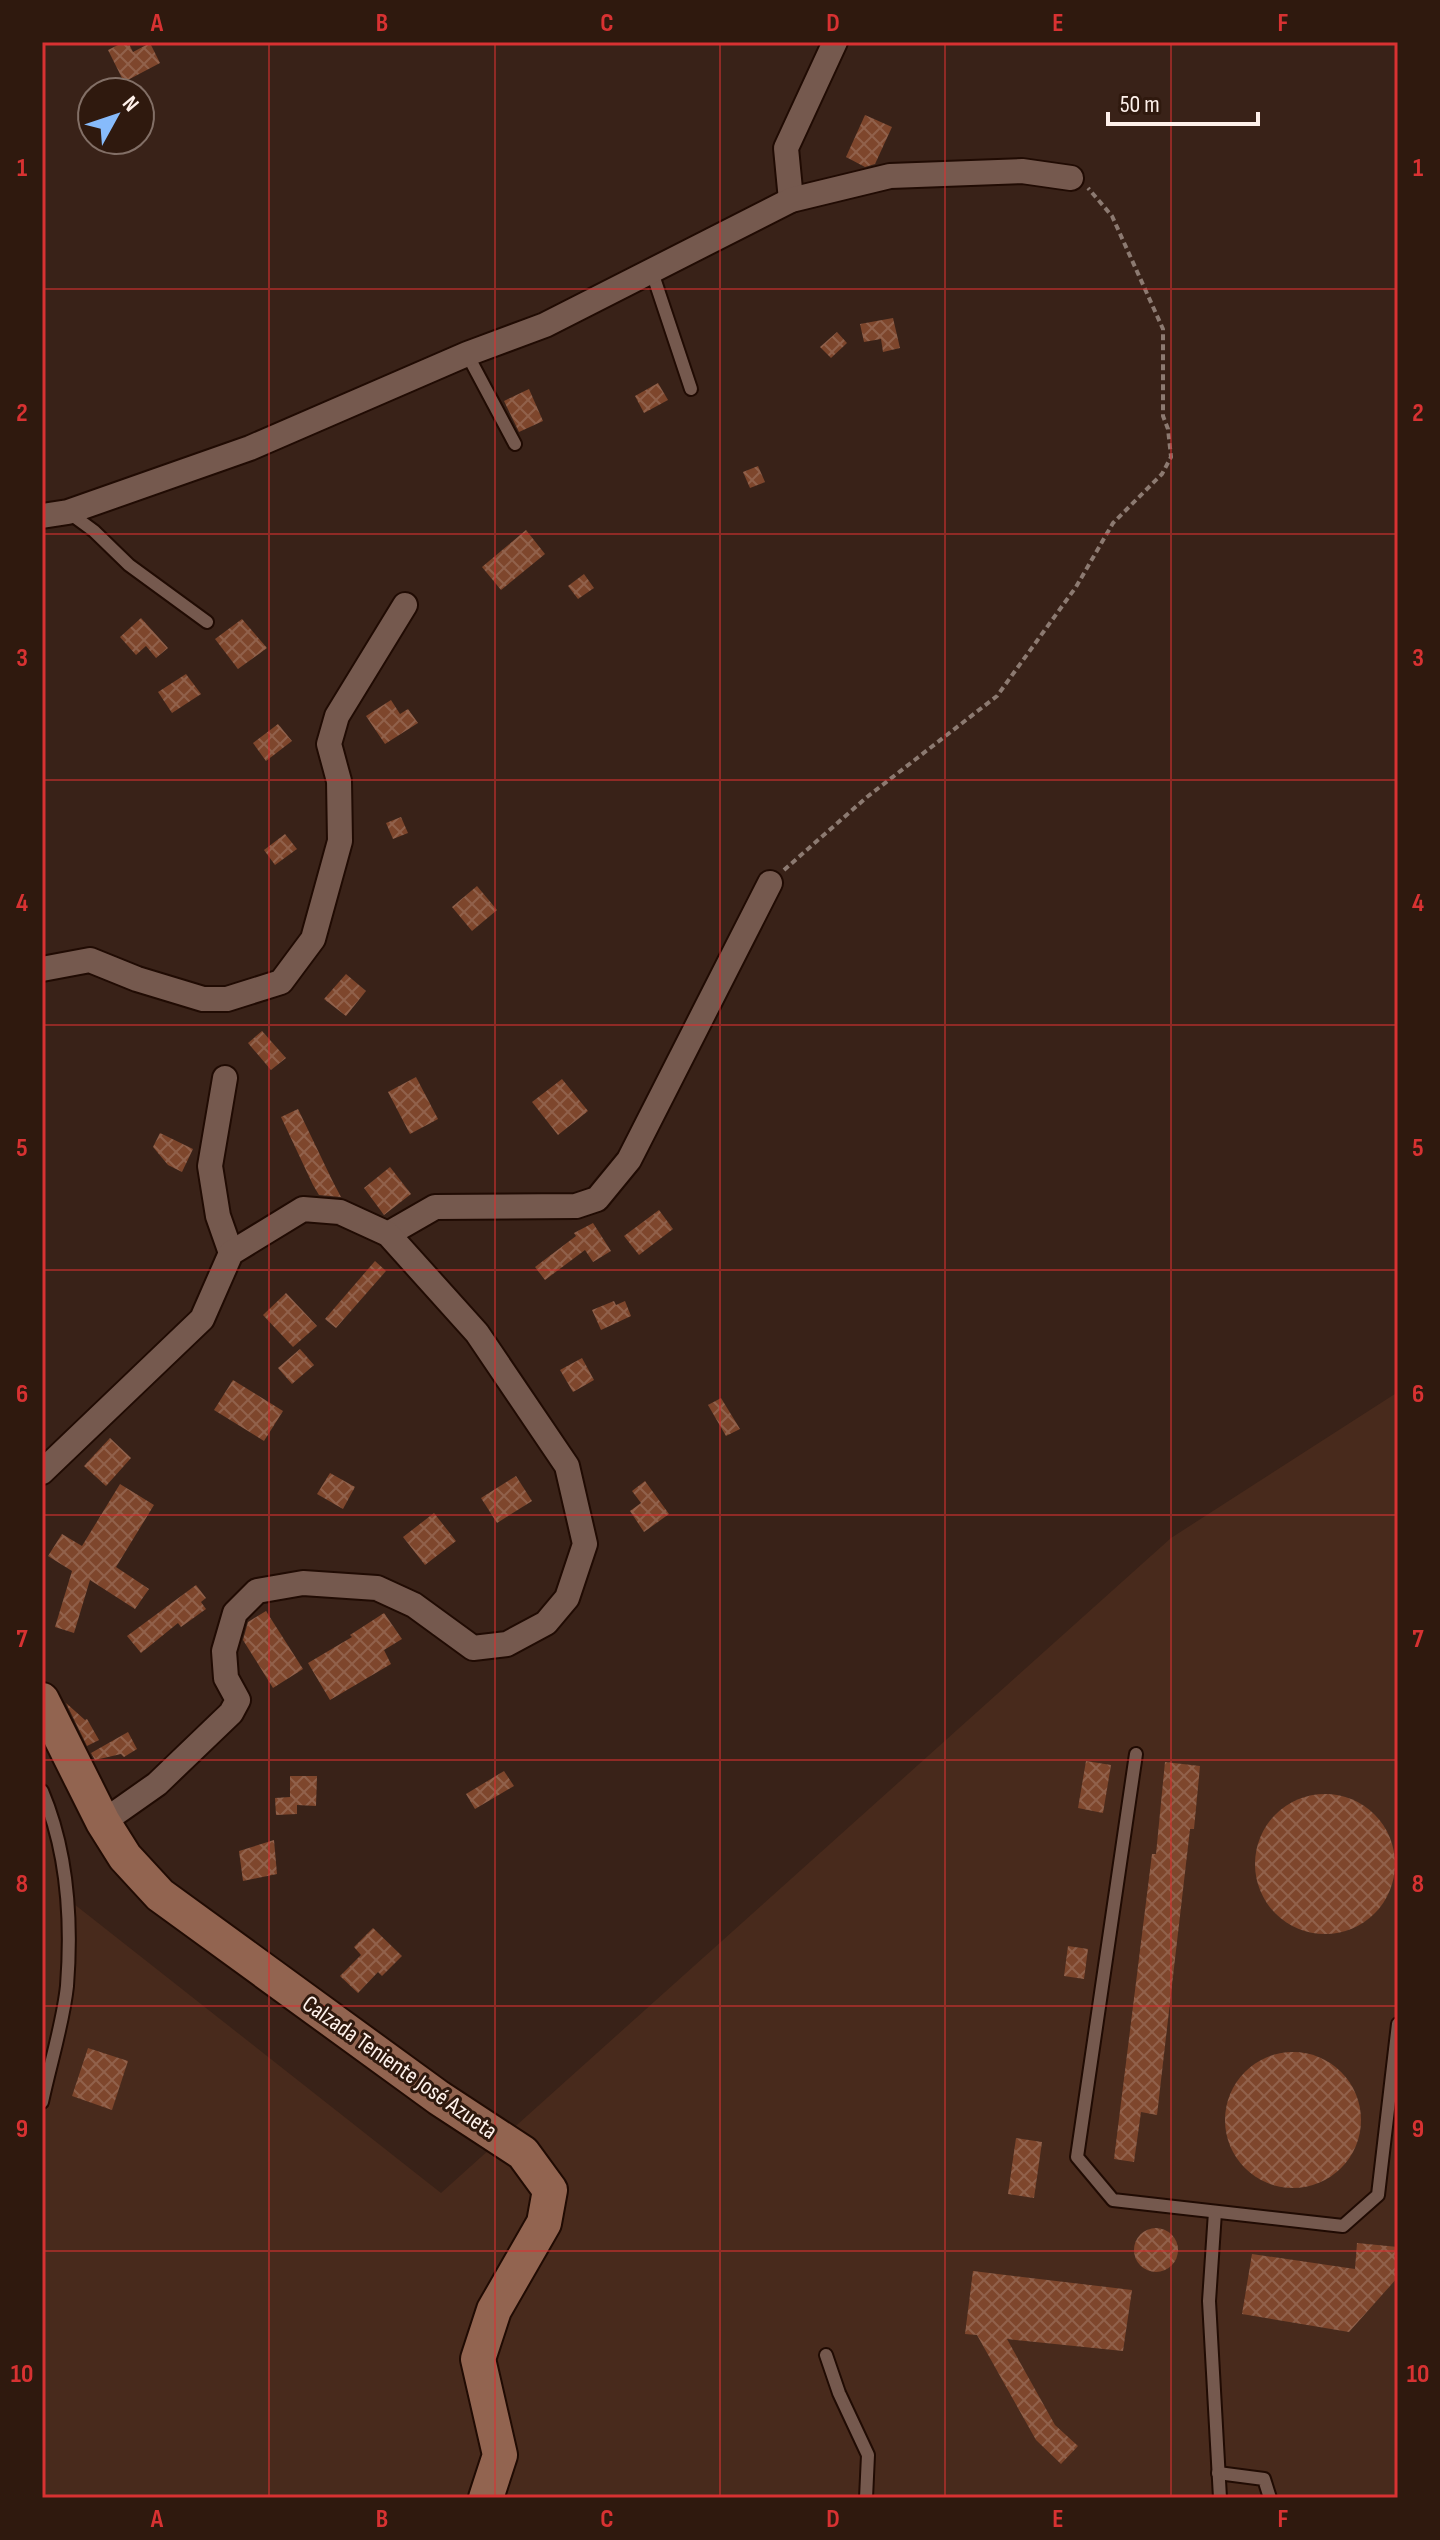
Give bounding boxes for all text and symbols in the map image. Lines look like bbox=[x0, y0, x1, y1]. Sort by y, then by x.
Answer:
text: A bbox=[150, 8, 164, 39]
text: B bbox=[376, 8, 388, 39]
text: C bbox=[600, 8, 614, 39]
text: D bbox=[826, 8, 840, 39]
text: E bbox=[1052, 8, 1064, 39]
text: F bbox=[1278, 8, 1289, 39]
north arrow bbox=[76, 76, 156, 156]
scale bar bbox=[1108, 76, 1258, 126]
text: 50 m bbox=[1120, 90, 1160, 119]
text: N bbox=[116, 91, 144, 117]
text: 1 bbox=[17, 153, 27, 184]
text: 1 bbox=[1413, 153, 1423, 184]
text: 2 bbox=[16, 398, 28, 429]
text: 2 bbox=[1412, 398, 1424, 429]
text: 3 bbox=[16, 643, 28, 674]
text: 3 bbox=[1412, 643, 1424, 674]
text: 4 bbox=[16, 888, 28, 919]
text: 4 bbox=[1412, 888, 1424, 919]
text: 5 bbox=[16, 1133, 28, 1164]
text: 5 bbox=[1412, 1133, 1424, 1164]
text: 6 bbox=[16, 1379, 28, 1410]
text: 6 bbox=[1412, 1379, 1424, 1410]
text: 7 bbox=[16, 1624, 28, 1655]
text: 7 bbox=[1412, 1624, 1424, 1655]
text: 8 bbox=[16, 1869, 28, 1900]
text: 8 bbox=[1412, 1869, 1424, 1900]
street label: Calzada Teniente José Azueta bbox=[297, 1989, 503, 2146]
text: 9 bbox=[16, 2114, 28, 2145]
text: 9 bbox=[1412, 2114, 1424, 2145]
text: 10 bbox=[11, 2359, 33, 2390]
text: 10 bbox=[1407, 2359, 1429, 2390]
text: A bbox=[150, 2504, 164, 2535]
text: B bbox=[376, 2504, 388, 2535]
text: C bbox=[600, 2504, 614, 2535]
text: D bbox=[826, 2504, 840, 2535]
text: E bbox=[1052, 2504, 1064, 2535]
text: F bbox=[1278, 2504, 1289, 2535]

